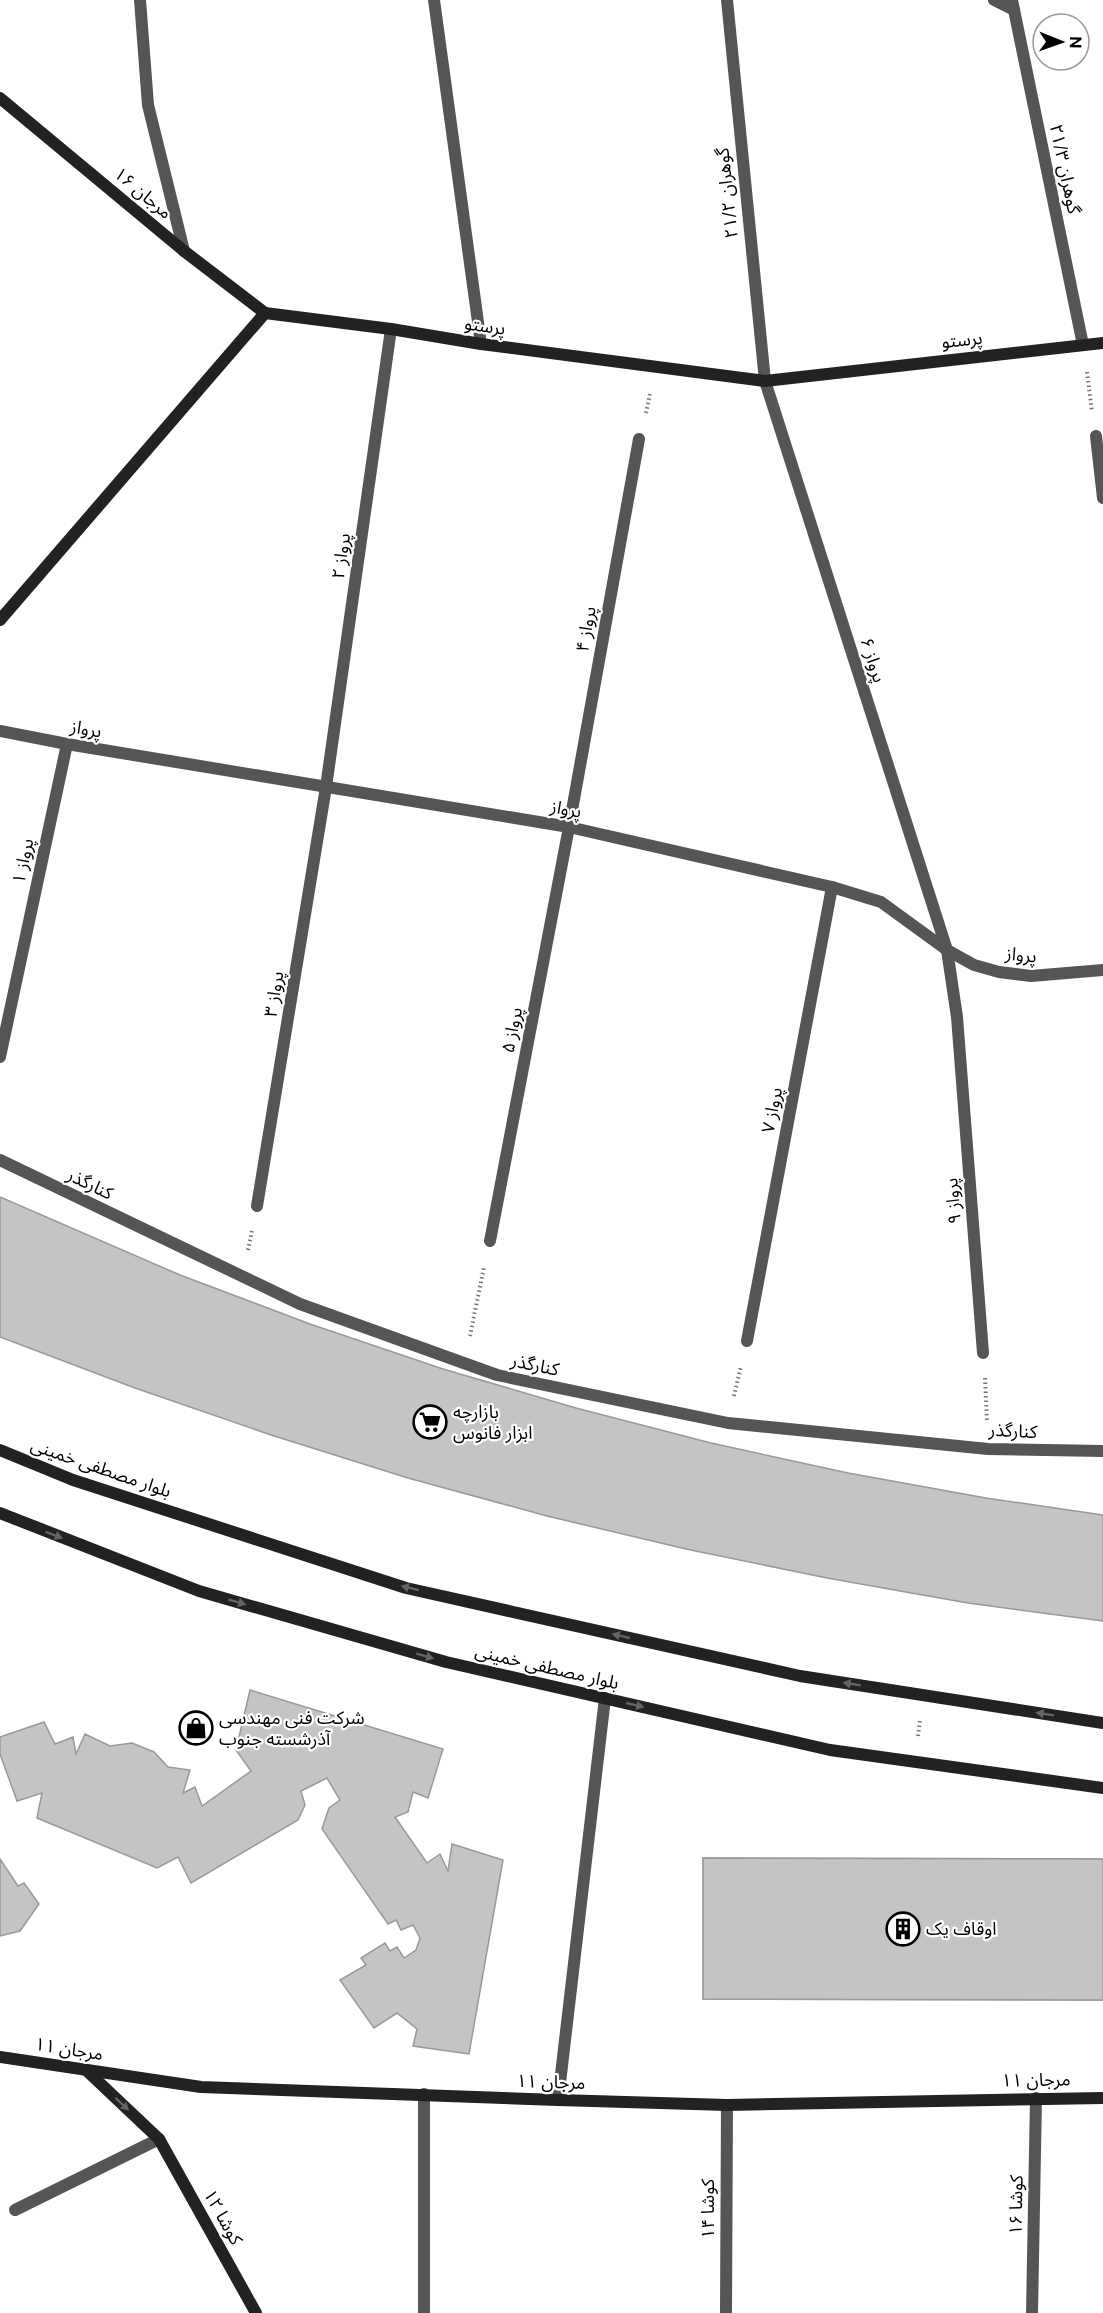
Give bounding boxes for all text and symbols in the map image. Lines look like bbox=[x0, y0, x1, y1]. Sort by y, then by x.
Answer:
north arrow bbox=[1031, 12, 1091, 72]
text: N bbox=[1066, 36, 1085, 49]
street label: گوهران ۲۱/۳ bbox=[1045, 122, 1085, 216]
street label: گوهران ۲۱/۲ bbox=[711, 146, 743, 239]
street label: مرجان ۱۶ bbox=[110, 162, 176, 224]
street label: پرستو bbox=[463, 312, 507, 340]
street label: پرستو bbox=[940, 327, 984, 353]
street label: پرواز ۲ bbox=[327, 532, 355, 580]
street label: پرواز ۴ bbox=[571, 604, 601, 654]
street label: پرواز ۶ bbox=[855, 635, 891, 685]
street label: پرواز bbox=[68, 715, 103, 743]
street label: پرواز bbox=[547, 795, 584, 823]
street label: پرواز ۱ bbox=[7, 836, 39, 886]
street label: پرواز bbox=[1003, 942, 1038, 968]
street label: پرواز ۳ bbox=[260, 970, 289, 1019]
street label: پرواز ۵ bbox=[497, 1005, 527, 1055]
street label: پرواز ۷ bbox=[757, 1085, 787, 1135]
street label: کنارگذر bbox=[63, 1163, 117, 1205]
street label: پرواز ۹ bbox=[940, 1177, 966, 1225]
street label: کنارگذر bbox=[508, 1349, 561, 1381]
place label: بازارچه ابزار فانوس bbox=[453, 1401, 532, 1444]
supermarket icon: بازارچه ابزار فانوس bbox=[412, 1404, 448, 1440]
street label: کنارگذر bbox=[987, 1419, 1038, 1443]
street label: بلوار مصطفی خمینی bbox=[28, 1434, 174, 1502]
one-way arrow bbox=[46, 1530, 64, 1540]
one-way arrow bbox=[401, 1583, 419, 1593]
one-way arrow bbox=[228, 1598, 246, 1607]
one-way arrow bbox=[611, 1630, 630, 1640]
street label: بلوار مصطفی خمینی bbox=[473, 1640, 621, 1694]
one-way arrow bbox=[416, 1652, 434, 1661]
one-way arrow bbox=[843, 1680, 862, 1689]
one-way arrow bbox=[626, 1701, 645, 1710]
place label: شرکت فنی مهندسی آذرشسته جنوب bbox=[219, 1707, 365, 1750]
one-way arrow bbox=[1036, 1709, 1055, 1718]
shop icon: شرکت فنی مهندسی آذرشسته جنوب bbox=[178, 1710, 214, 1746]
building icon: اوقاف یک bbox=[885, 1911, 921, 1947]
place label: اوقاف یک bbox=[926, 1918, 997, 1939]
street label: مرجان ۱۱ bbox=[33, 2033, 105, 2065]
street label: مرجان ۱۱ bbox=[1001, 2068, 1071, 2092]
street label: مرجان ۱۱ bbox=[516, 2070, 586, 2094]
one-way arrow bbox=[115, 2097, 129, 2111]
street label: کوشا ۱۶ bbox=[1004, 2174, 1028, 2235]
street label: کوشا ۱۴ bbox=[697, 2178, 719, 2239]
street label: کوشا ۱۲ bbox=[199, 2185, 248, 2249]

